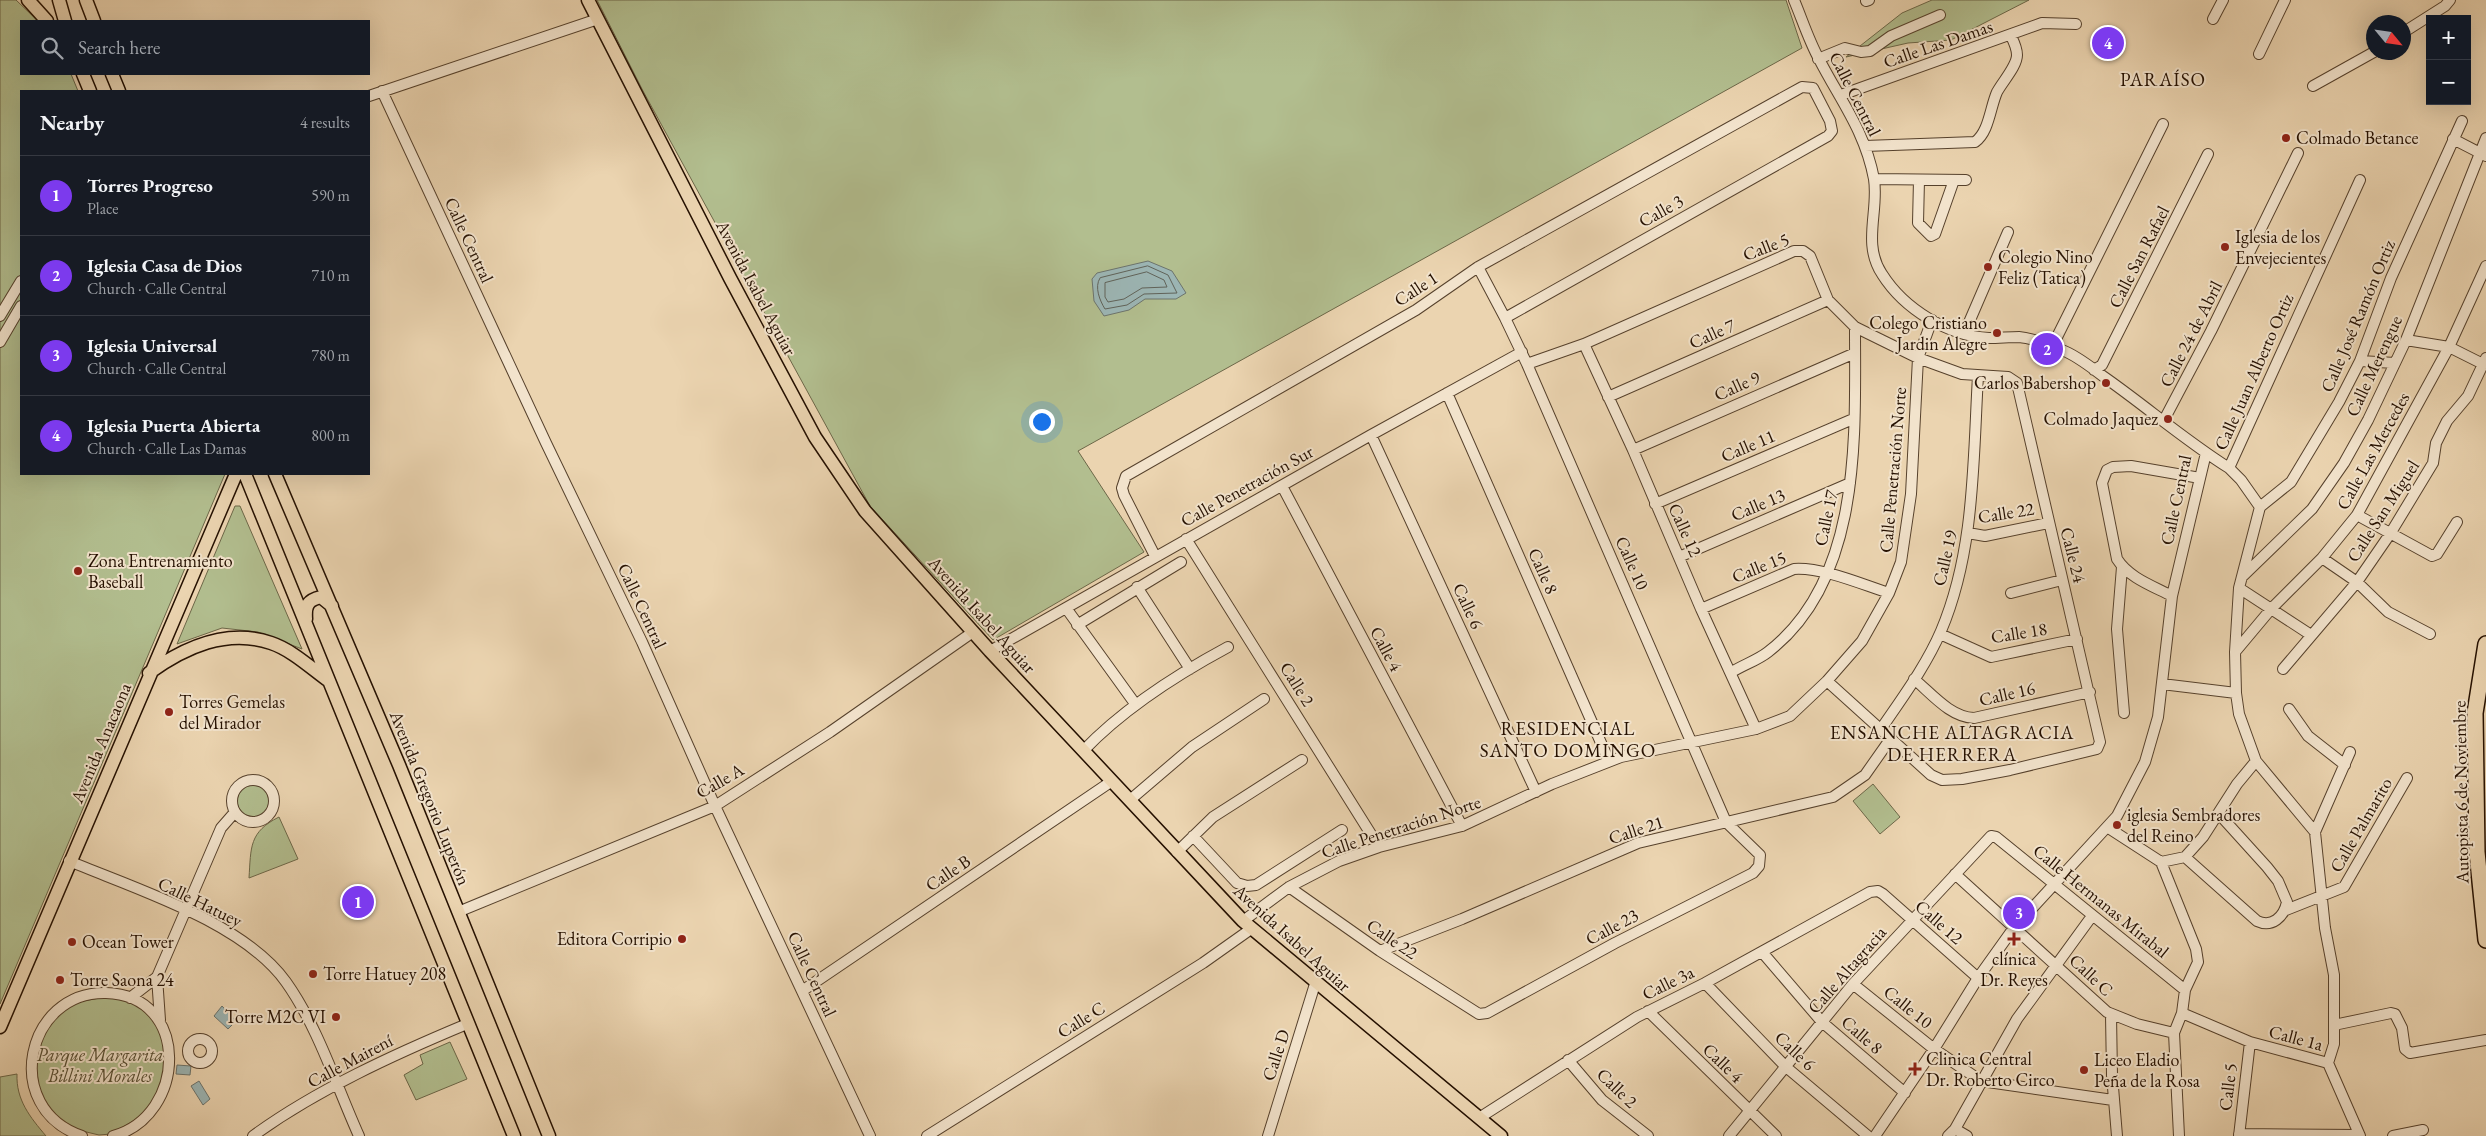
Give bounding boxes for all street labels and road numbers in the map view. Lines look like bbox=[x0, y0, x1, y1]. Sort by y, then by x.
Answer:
street label: Calle Las Damas bbox=[1880, 14, 1996, 73]
street label: Calle Central bbox=[1824, 48, 1887, 140]
street label: Calle 3 bbox=[1634, 189, 1687, 232]
street label: Calle Central bbox=[440, 193, 499, 286]
street label: Calle San Rafael bbox=[2103, 202, 2174, 312]
street label: Avenida Isabel Aguiar bbox=[711, 215, 802, 359]
street label: Calle 5 bbox=[1739, 227, 1792, 266]
street label: Calle José Ramón Ortiz bbox=[2315, 236, 2400, 395]
street label: Calle 1 bbox=[1389, 266, 1442, 311]
street label: Calle 24 de Abril bbox=[2154, 277, 2227, 391]
street label: Calle Juan Alberto Ortiz bbox=[2209, 290, 2298, 454]
street label: Calle Merengue bbox=[2340, 312, 2407, 420]
street label: Calle 7 bbox=[1685, 313, 1739, 354]
street label: Calle 9 bbox=[1710, 365, 1764, 406]
street label: Calle Penetración Norte bbox=[1874, 386, 1911, 554]
street label: Calle Las Mercedes bbox=[2331, 388, 2414, 514]
street label: Calle 11 bbox=[1717, 424, 1778, 467]
street label: Calle Penetración Sur bbox=[1176, 440, 1317, 532]
street label: Calle Central bbox=[2155, 453, 2196, 547]
street label: Calle San Miguel bbox=[2341, 455, 2424, 566]
street label: Calle 13 bbox=[1727, 483, 1788, 526]
street label: Calle 17 bbox=[1808, 488, 1843, 548]
street label: Calle 22 bbox=[1976, 497, 2036, 528]
street label: Calle 12 bbox=[1663, 499, 1708, 561]
street label: Calle 24 bbox=[2055, 525, 2092, 585]
street label: Calle 19 bbox=[1927, 527, 1962, 588]
street label: Calle 10 bbox=[1610, 532, 1655, 594]
street label: Calle 8 bbox=[1523, 544, 1564, 597]
street label: Calle 15 bbox=[1728, 545, 1789, 588]
street label: Avenida Isabel Aguiar bbox=[923, 550, 1041, 678]
street label: Calle Central bbox=[613, 559, 672, 652]
street label: Calle 6 bbox=[1448, 579, 1489, 633]
street label: Calle 18 bbox=[1989, 617, 2049, 648]
street label: Calle 4 bbox=[1365, 622, 1408, 676]
street label: Calle 2 bbox=[1275, 657, 1320, 710]
street label: Calle 16 bbox=[1977, 676, 2037, 711]
street label: Avenida Anacaona bbox=[64, 678, 137, 807]
street label: Autopista 6 de Noviembre bbox=[2447, 700, 2474, 885]
street label: Avenida Gregorio Luperón bbox=[385, 706, 476, 889]
street label: Calle A bbox=[692, 757, 748, 803]
street label: Calle Palmarito bbox=[2324, 773, 2397, 876]
street label: Calle Penetración Norte bbox=[1318, 790, 1483, 863]
street label: Calle 21 bbox=[1605, 810, 1666, 849]
street label: Calle Hermanas Mirabal bbox=[2029, 839, 2174, 963]
street label: Calle B bbox=[921, 849, 975, 896]
street label: Calle Hatuey bbox=[154, 871, 246, 932]
street label: Avenida Isabel Aguiar bbox=[1228, 878, 1356, 996]
street label: Calle 12 bbox=[1910, 894, 1968, 949]
street label: Calle 23 bbox=[1581, 903, 1642, 950]
street label: Calle 22 bbox=[1362, 913, 1422, 964]
street label: Calle Altagracia bbox=[1802, 920, 1892, 1018]
street label: Calle Central bbox=[783, 927, 842, 1020]
street label: Calle C bbox=[2064, 948, 2118, 1001]
street label: Calle 3a bbox=[1638, 960, 1698, 1005]
street label: Calle 10 bbox=[1879, 980, 1938, 1034]
street label: Calle C bbox=[1053, 996, 1109, 1043]
street label: Calle 8 bbox=[1837, 1010, 1888, 1059]
street label: Calle 1a bbox=[2267, 1019, 2326, 1056]
street label: Calle D bbox=[1256, 1026, 1295, 1084]
street label: Calle 6 bbox=[1770, 1026, 1821, 1076]
street label: Calle Mairení bbox=[303, 1028, 397, 1093]
street label: Calle 4 bbox=[1698, 1038, 1749, 1088]
street label: Calle 5 bbox=[2213, 1062, 2242, 1112]
street label: Calle 2 bbox=[1592, 1063, 1643, 1113]

